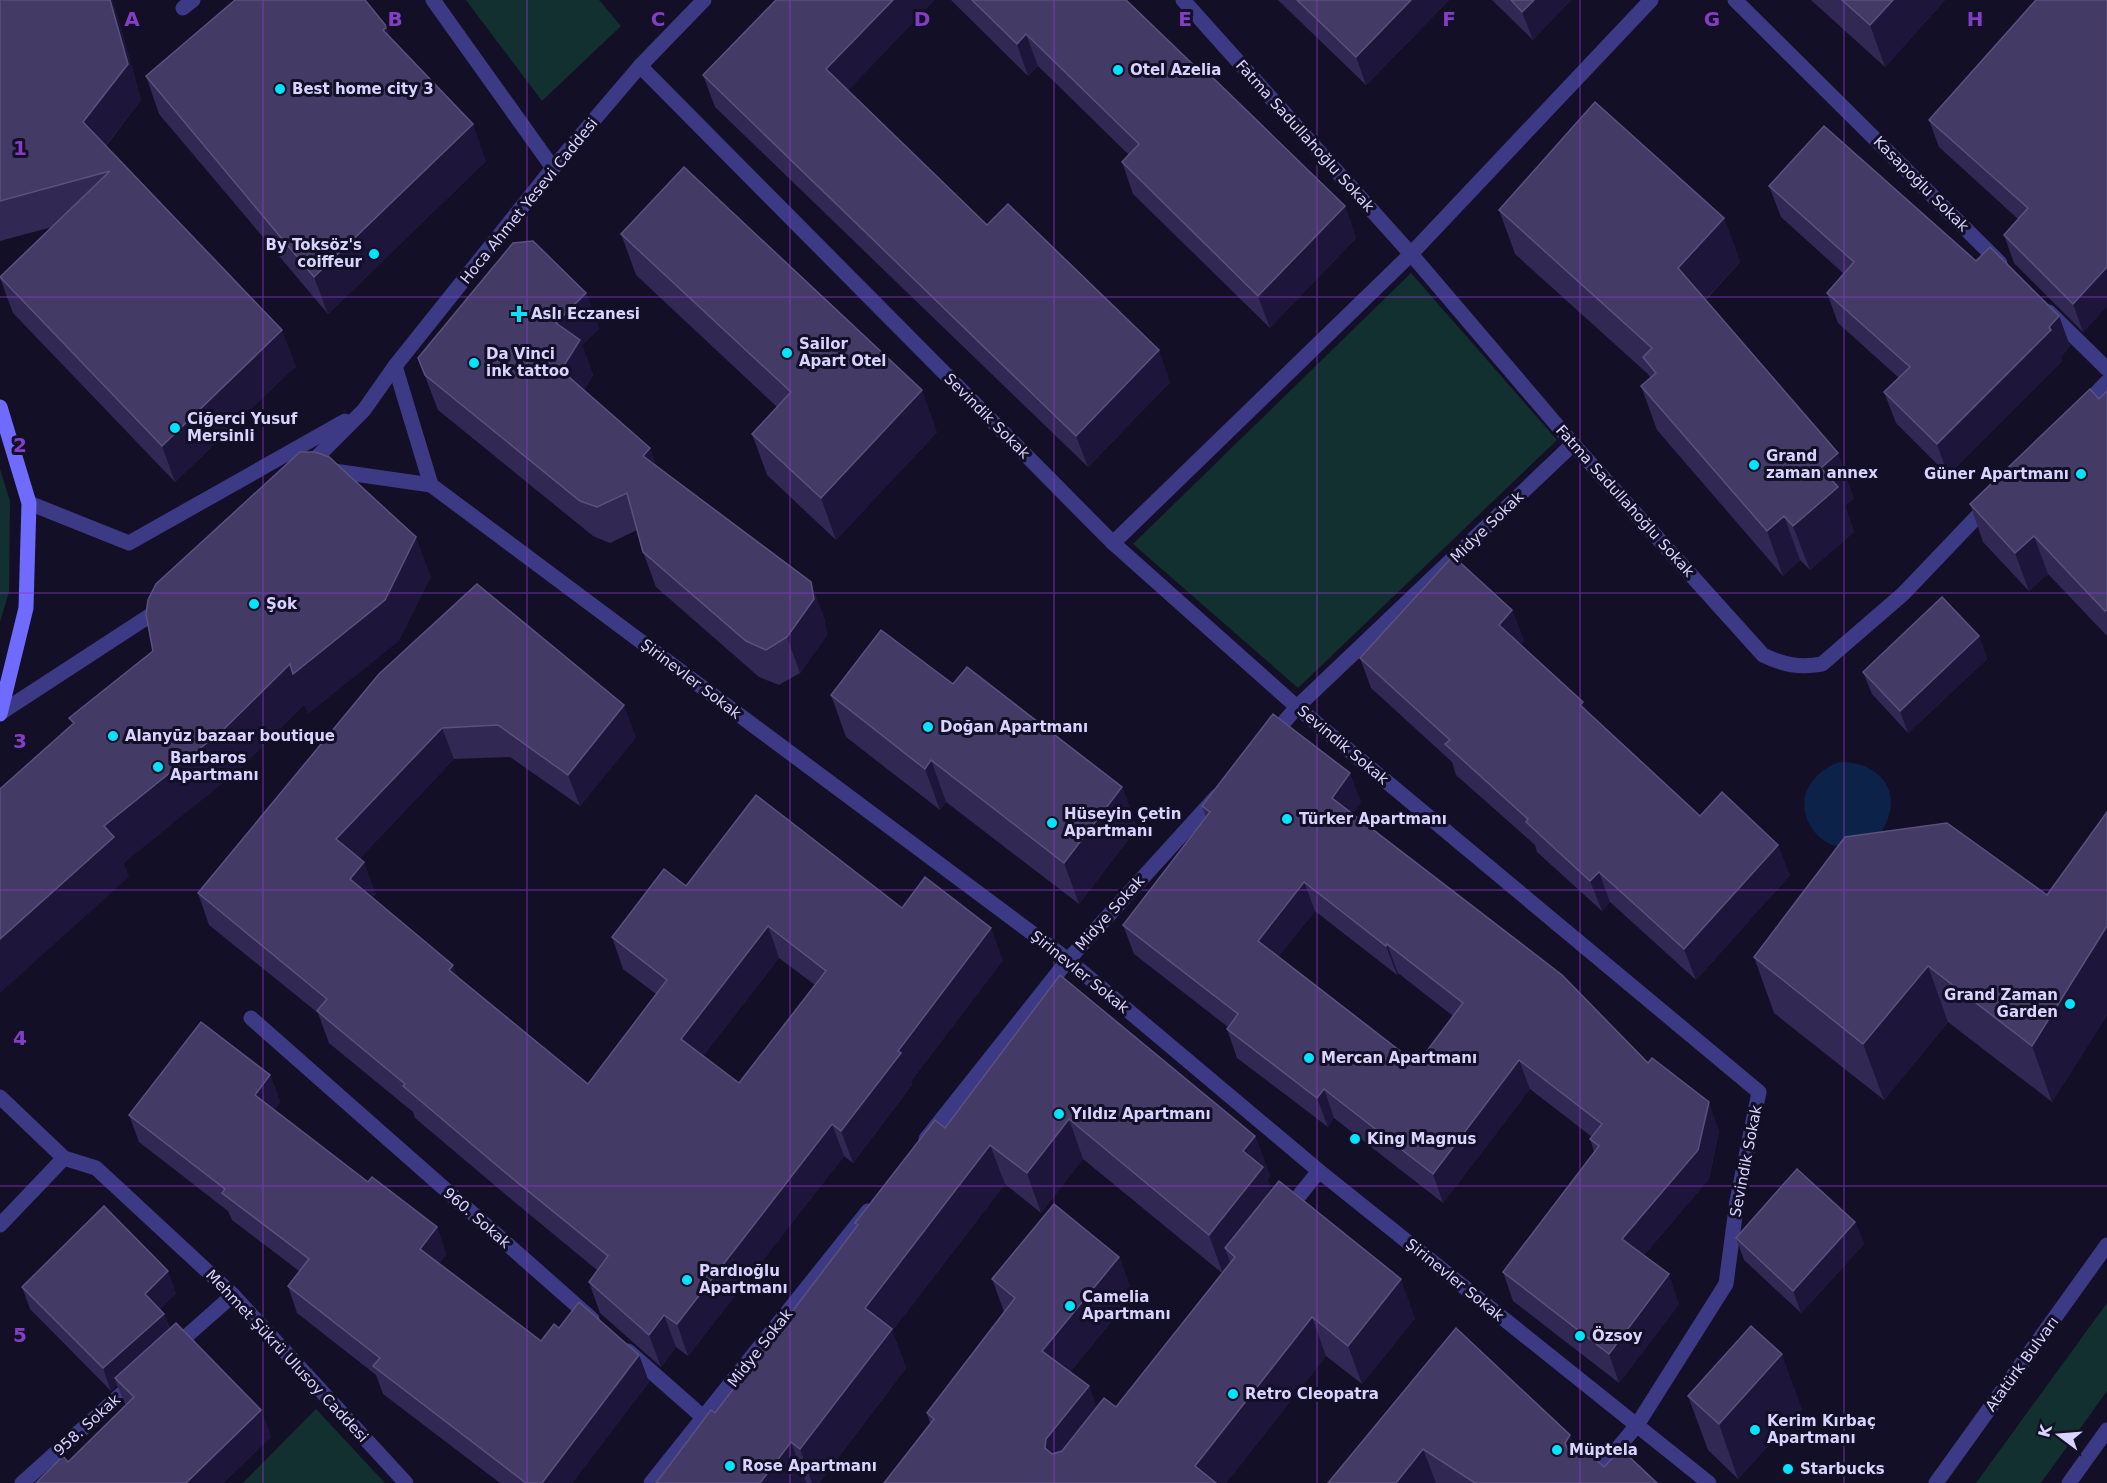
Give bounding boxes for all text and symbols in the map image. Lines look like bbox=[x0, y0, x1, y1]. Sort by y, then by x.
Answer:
text: A bbox=[124, 7, 140, 31]
text: B bbox=[387, 7, 403, 31]
text: C bbox=[651, 7, 665, 31]
text: D bbox=[914, 7, 930, 31]
text: E bbox=[1178, 7, 1192, 31]
text: F bbox=[1442, 7, 1456, 31]
text: G bbox=[1704, 7, 1720, 31]
text: H bbox=[1967, 7, 1983, 31]
street label: Fatma Sadullahoğlu Sokak bbox=[1232, 56, 1378, 216]
place label: Otel Azelia bbox=[1130, 61, 1221, 79]
marker: Otel Azelia bbox=[1111, 63, 1125, 77]
place label: Best home city 3 bbox=[292, 80, 434, 98]
marker: Best home city 3 bbox=[273, 82, 287, 96]
street label: Hoca Ahmet Yesevi Caddesi bbox=[457, 114, 601, 288]
street label: Kasapoğlu Sokak bbox=[1870, 133, 1973, 236]
text: 1 bbox=[13, 136, 27, 160]
place label: By Toksöz's coiffeur bbox=[266, 236, 363, 271]
marker: By Toksöz's coiffeur bbox=[367, 247, 381, 261]
place label: Aslı Eczanesi bbox=[531, 305, 640, 323]
marker: Aslı Eczanesi bbox=[512, 307, 526, 321]
place label: Sailor Apart Otel bbox=[799, 335, 887, 370]
place label: Da Vinci ink tattoo bbox=[486, 345, 569, 380]
marker: Sailor Apart Otel bbox=[780, 346, 794, 360]
marker: Da Vinci ink tattoo bbox=[467, 356, 481, 370]
street label: Sevindik Sokak bbox=[941, 370, 1034, 463]
place label: Ciğerci Yusuf Mersinli bbox=[187, 410, 298, 445]
marker: Ciğerci Yusuf Mersinli bbox=[168, 421, 182, 435]
street label: Fatma Sadullahoğlu Sokak bbox=[1552, 421, 1698, 581]
text: 2 bbox=[13, 433, 27, 457]
place label: Grand zaman annex bbox=[1766, 447, 1878, 482]
marker: Grand zaman annex bbox=[1747, 458, 1761, 472]
place label: Güner Apartmanı bbox=[1924, 465, 2069, 483]
marker: Güner Apartmanı bbox=[2074, 467, 2088, 481]
street label: Midye Sokak bbox=[1447, 487, 1527, 566]
place label: Şok bbox=[266, 595, 298, 613]
marker: Şok bbox=[247, 597, 261, 611]
street label: Şirinevler Sokak bbox=[637, 635, 745, 723]
street label: Sevindik Sokak bbox=[1294, 702, 1392, 789]
place label: Doğan Apartmanı bbox=[940, 718, 1088, 736]
marker: Doğan Apartmanı bbox=[921, 720, 935, 734]
place label: Alanyūz bazaar boutique bbox=[125, 727, 335, 745]
text: 3 bbox=[13, 729, 27, 753]
marker: Alanyūz bazaar boutique bbox=[106, 729, 120, 743]
place label: Barbaros Apartmanı bbox=[170, 749, 259, 784]
marker: Barbaros Apartmanı bbox=[151, 760, 165, 774]
place label: Hüseyin Çetin Apartmanı bbox=[1064, 805, 1181, 840]
place label: Türker Apartmanı bbox=[1299, 810, 1447, 828]
marker: Türker Apartmanı bbox=[1280, 812, 1294, 826]
marker: Hüseyin Çetin Apartmanı bbox=[1045, 816, 1059, 830]
street label: Midye Sokak bbox=[1072, 872, 1149, 954]
street label: Şirinevler Sokak bbox=[1027, 927, 1133, 1017]
place label: Grand Zaman Garden bbox=[1944, 986, 2058, 1021]
marker: Grand Zaman Garden bbox=[2063, 997, 2077, 1011]
text: 4 bbox=[13, 1026, 27, 1050]
place label: Mercan Apartmanı bbox=[1321, 1049, 1477, 1067]
marker: Mercan Apartmanı bbox=[1302, 1051, 1316, 1065]
street label: Sevindik Sokak bbox=[1726, 1103, 1766, 1218]
place label: Yıldız Apartmanı bbox=[1070, 1105, 1211, 1123]
marker: Yıldız Apartmanı bbox=[1052, 1107, 1066, 1121]
place label: King Magnus bbox=[1367, 1130, 1477, 1148]
marker: King Magnus bbox=[1348, 1132, 1362, 1146]
street label: 960. Sokak bbox=[440, 1184, 515, 1252]
street label: Şirinevler Sokak bbox=[1402, 1235, 1508, 1325]
place label: Pardıoğlu Apartmanı bbox=[699, 1262, 788, 1297]
street label: Mehmet Şükrü Ulusoy Caddesi bbox=[202, 1266, 372, 1446]
marker: Pardıoğlu Apartmanı bbox=[680, 1273, 694, 1287]
place label: Camelia Apartmanı bbox=[1082, 1288, 1171, 1323]
marker: Camelia Apartmanı bbox=[1063, 1299, 1077, 1313]
street label: Midye Sokak bbox=[724, 1305, 796, 1391]
street label: Atatürk Bulvarı bbox=[1982, 1313, 2062, 1415]
text: 5 bbox=[13, 1323, 27, 1347]
place label: Özsoy bbox=[1592, 1326, 1643, 1345]
marker: Özsoy bbox=[1573, 1329, 1587, 1343]
place label: Retro Cleopatra bbox=[1245, 1385, 1379, 1403]
marker: Retro Cleopatra bbox=[1226, 1387, 1240, 1401]
street label: 958. Sokak bbox=[50, 1390, 124, 1460]
north arrow bbox=[2029, 1405, 2089, 1465]
place label: Kerim Kırbaç Apartmanı bbox=[1767, 1412, 1876, 1447]
text: K bbox=[2034, 1422, 2056, 1440]
marker: Kerim Kırbaç Apartmanı bbox=[1748, 1423, 1762, 1437]
place label: Müptela bbox=[1569, 1441, 1638, 1459]
marker: Müptela bbox=[1550, 1443, 1564, 1457]
place label: Rose Apartmanı bbox=[742, 1457, 877, 1475]
marker: Rose Apartmanı bbox=[723, 1459, 737, 1473]
place label: Starbucks bbox=[1800, 1460, 1885, 1478]
marker: Starbucks bbox=[1781, 1462, 1795, 1476]

